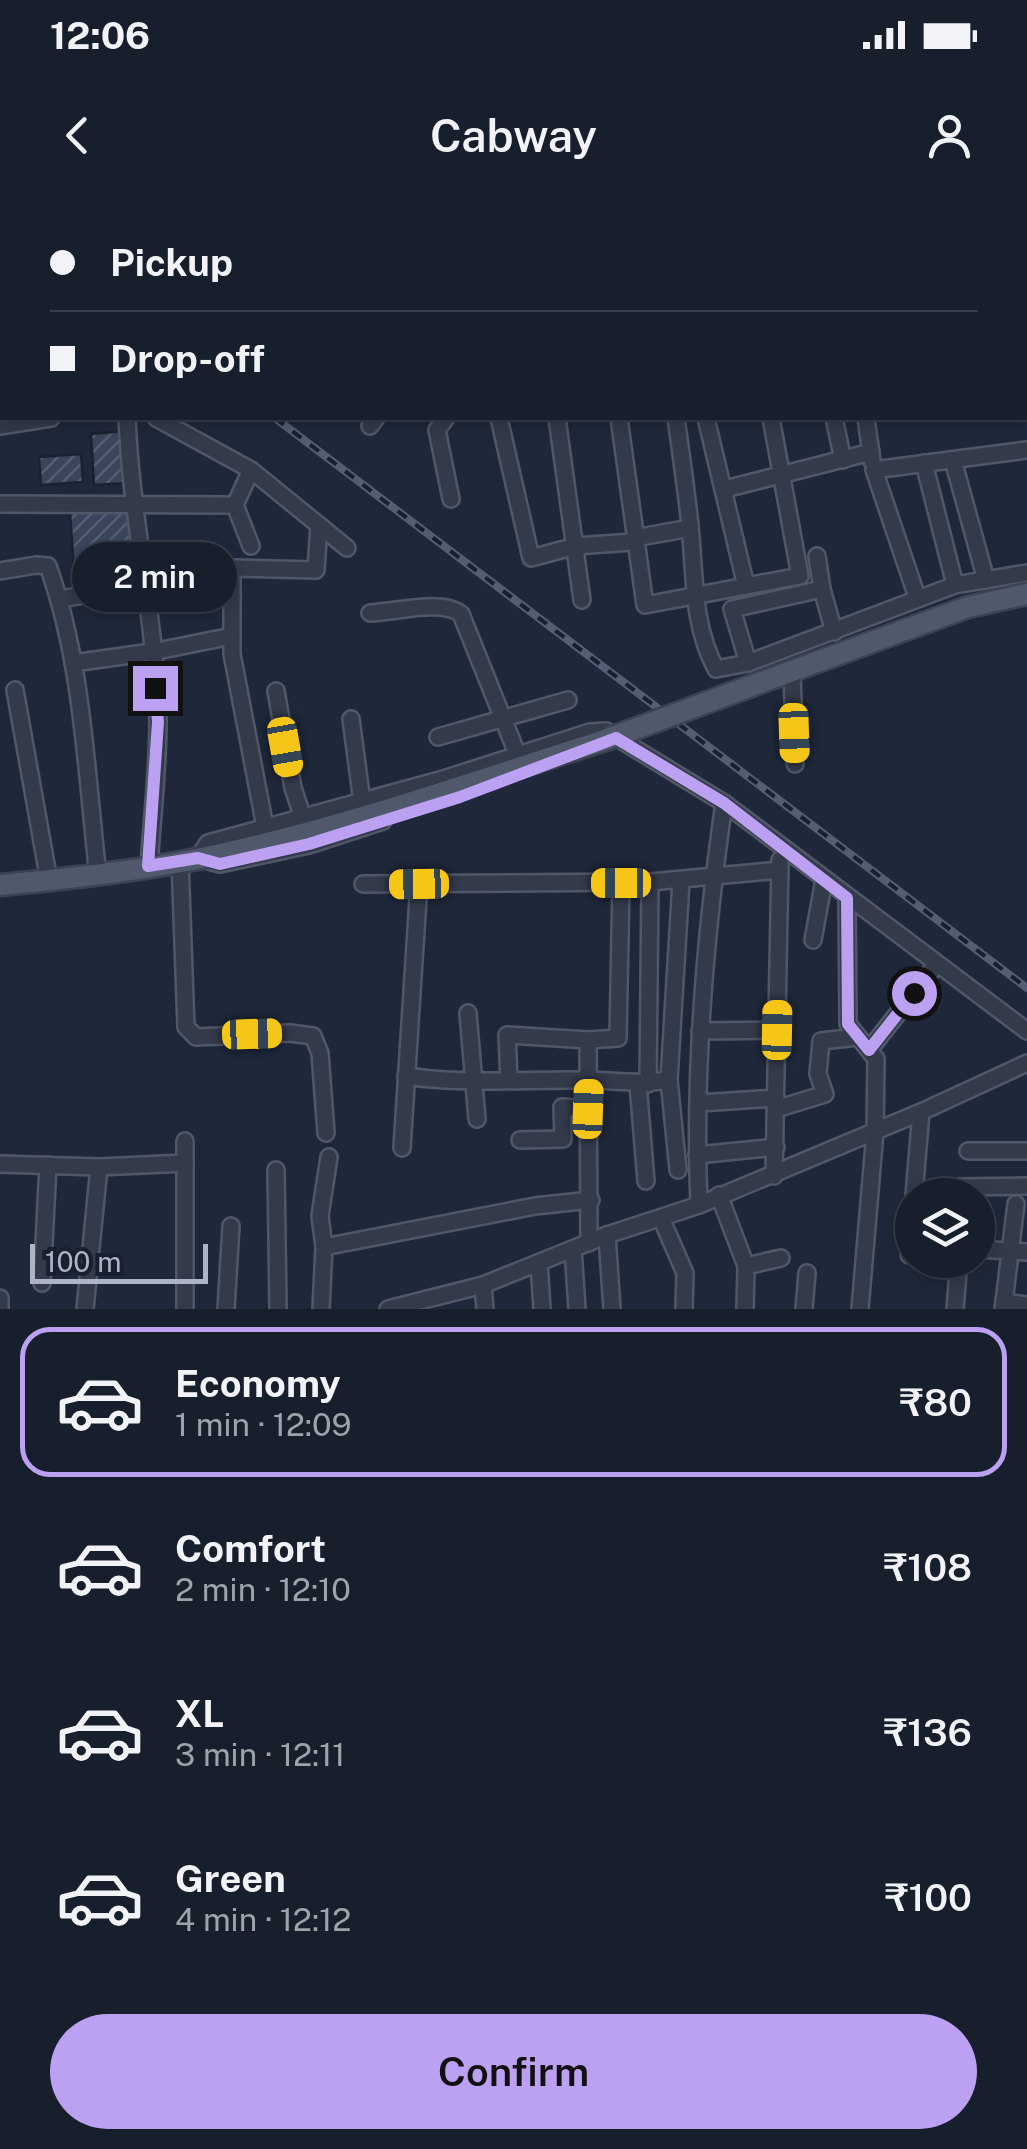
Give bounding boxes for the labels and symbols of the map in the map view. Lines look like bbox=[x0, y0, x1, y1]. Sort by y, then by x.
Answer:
callout: 2 min bbox=[72, 543, 238, 613]
route end bbox=[133, 666, 178, 711]
car bbox=[778, 702, 810, 764]
car bbox=[265, 715, 305, 779]
car bbox=[389, 868, 449, 900]
car bbox=[591, 868, 651, 898]
route start bbox=[892, 971, 937, 1016]
car bbox=[761, 1000, 793, 1060]
car bbox=[221, 1018, 283, 1050]
car bbox=[572, 1078, 604, 1140]
scale bar bbox=[30, 1239, 208, 1284]

